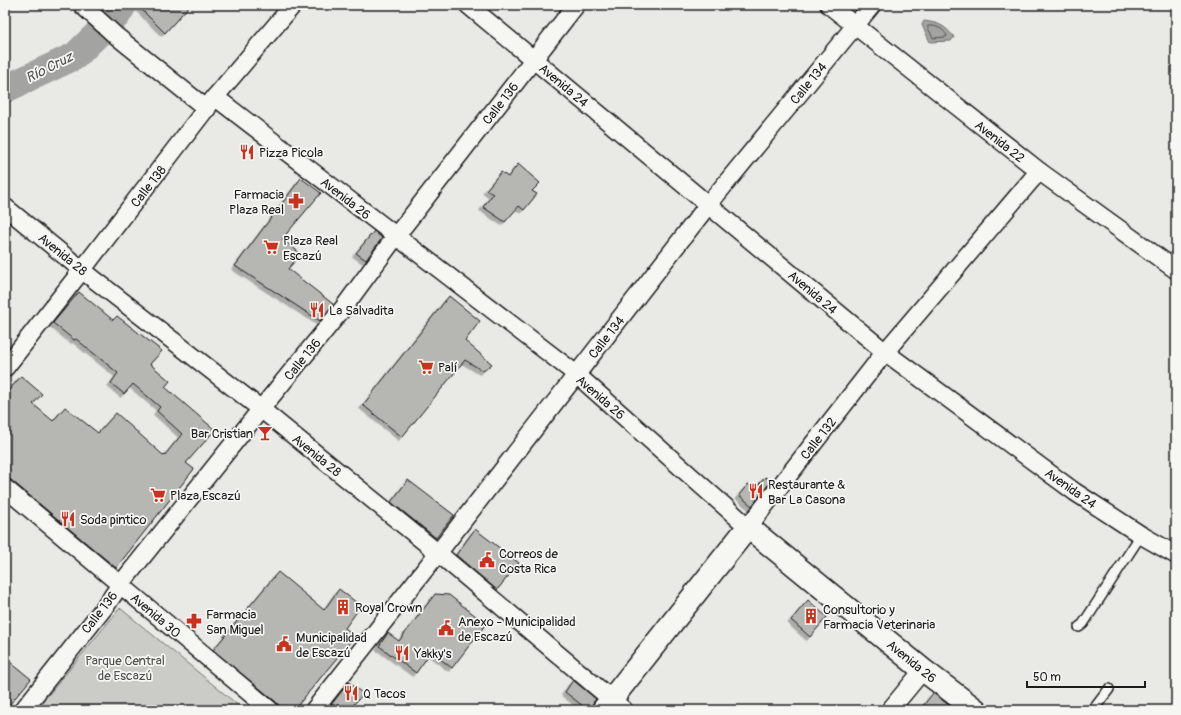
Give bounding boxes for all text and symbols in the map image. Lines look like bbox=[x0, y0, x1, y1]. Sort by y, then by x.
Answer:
water label: Río Cruz bbox=[23, 48, 77, 86]
street label: Calle 134 bbox=[787, 59, 831, 108]
street label: Avenida 24 bbox=[535, 61, 592, 111]
street label: Calle 136 bbox=[479, 79, 522, 128]
street label: Avenida 22 bbox=[971, 117, 1028, 166]
restaurant icon: Pizza Picola bbox=[238, 143, 256, 161]
place label: Pizza Picola bbox=[259, 145, 323, 161]
street label: Calle 138 bbox=[128, 162, 170, 211]
street label: Avenida 26 bbox=[317, 174, 374, 223]
place label: Farmacia Plaza Real bbox=[229, 187, 284, 218]
pharmacy icon: Farmacia Plaza Real bbox=[287, 192, 305, 210]
street label: Avenida 28 bbox=[35, 230, 90, 280]
place label: Plaza Real Escazú bbox=[283, 233, 338, 264]
supermarket icon: Plaza Real Escazú bbox=[262, 238, 280, 256]
street label: Avenida 24 bbox=[784, 268, 841, 318]
restaurant icon: La Salvadita bbox=[308, 301, 326, 319]
place label: La Salvadita bbox=[329, 303, 394, 319]
street label: Calle 134 bbox=[585, 313, 629, 362]
street label: Calle 136 bbox=[281, 335, 325, 384]
supermarket icon: Palí bbox=[417, 358, 435, 376]
place label: Palí bbox=[438, 360, 458, 376]
street label: Avenida 26 bbox=[573, 372, 628, 423]
street label: Calle 132 bbox=[797, 414, 840, 463]
bar icon: Bar Cristian bbox=[256, 424, 274, 442]
place label: Bar Cristian bbox=[191, 426, 253, 442]
street label: Avenida 28 bbox=[289, 431, 344, 481]
street label: Avenida 24 bbox=[1042, 465, 1100, 513]
place label: Restaurante & Bar La Casona bbox=[768, 477, 845, 508]
restaurant icon: Restaurante & Bar La Casona bbox=[747, 482, 765, 500]
supermarket icon: Plaza Escazú bbox=[149, 486, 167, 504]
place label: Plaza Escazú bbox=[170, 488, 241, 504]
restaurant icon: Soda pintico bbox=[59, 510, 77, 528]
place label: Soda pintico bbox=[80, 512, 147, 528]
place label: Correos de Costa Rica bbox=[499, 546, 559, 577]
public building icon: Correos de Costa Rica bbox=[478, 551, 496, 569]
street label: Calle 136 bbox=[78, 588, 121, 637]
street label: Avenida 30 bbox=[127, 590, 184, 641]
building icon: Royal Crown bbox=[334, 598, 352, 616]
place label: Royal Crown bbox=[355, 600, 422, 616]
place label: Consultorio y Farmacia Veterinaria bbox=[823, 602, 935, 633]
place label: Farmacia San Miguel bbox=[206, 607, 264, 638]
building icon: Consultorio y Farmacia Veterinaria bbox=[802, 607, 820, 625]
pharmacy icon: Farmacia San Miguel bbox=[185, 612, 203, 630]
place label: Anexo - Municipalidad de Escazú bbox=[458, 614, 576, 645]
public building icon: Anexo - Municipalidad de Escazú bbox=[437, 619, 455, 637]
place label: Municipalidad de Escazú bbox=[296, 630, 367, 661]
public building icon: Municipalidad de Escazú bbox=[275, 635, 293, 653]
street label: Avenida 26 bbox=[883, 637, 939, 687]
restaurant icon: Yakky's bbox=[393, 644, 411, 662]
place label: Yakky's bbox=[413, 646, 452, 662]
park label: Parque Central de Escazú bbox=[85, 653, 165, 684]
scale bar bbox=[1027, 663, 1145, 689]
text: 50 m bbox=[1033, 670, 1061, 685]
restaurant icon: Q Tacos bbox=[342, 684, 360, 702]
place label: Q Tacos bbox=[363, 686, 406, 702]

